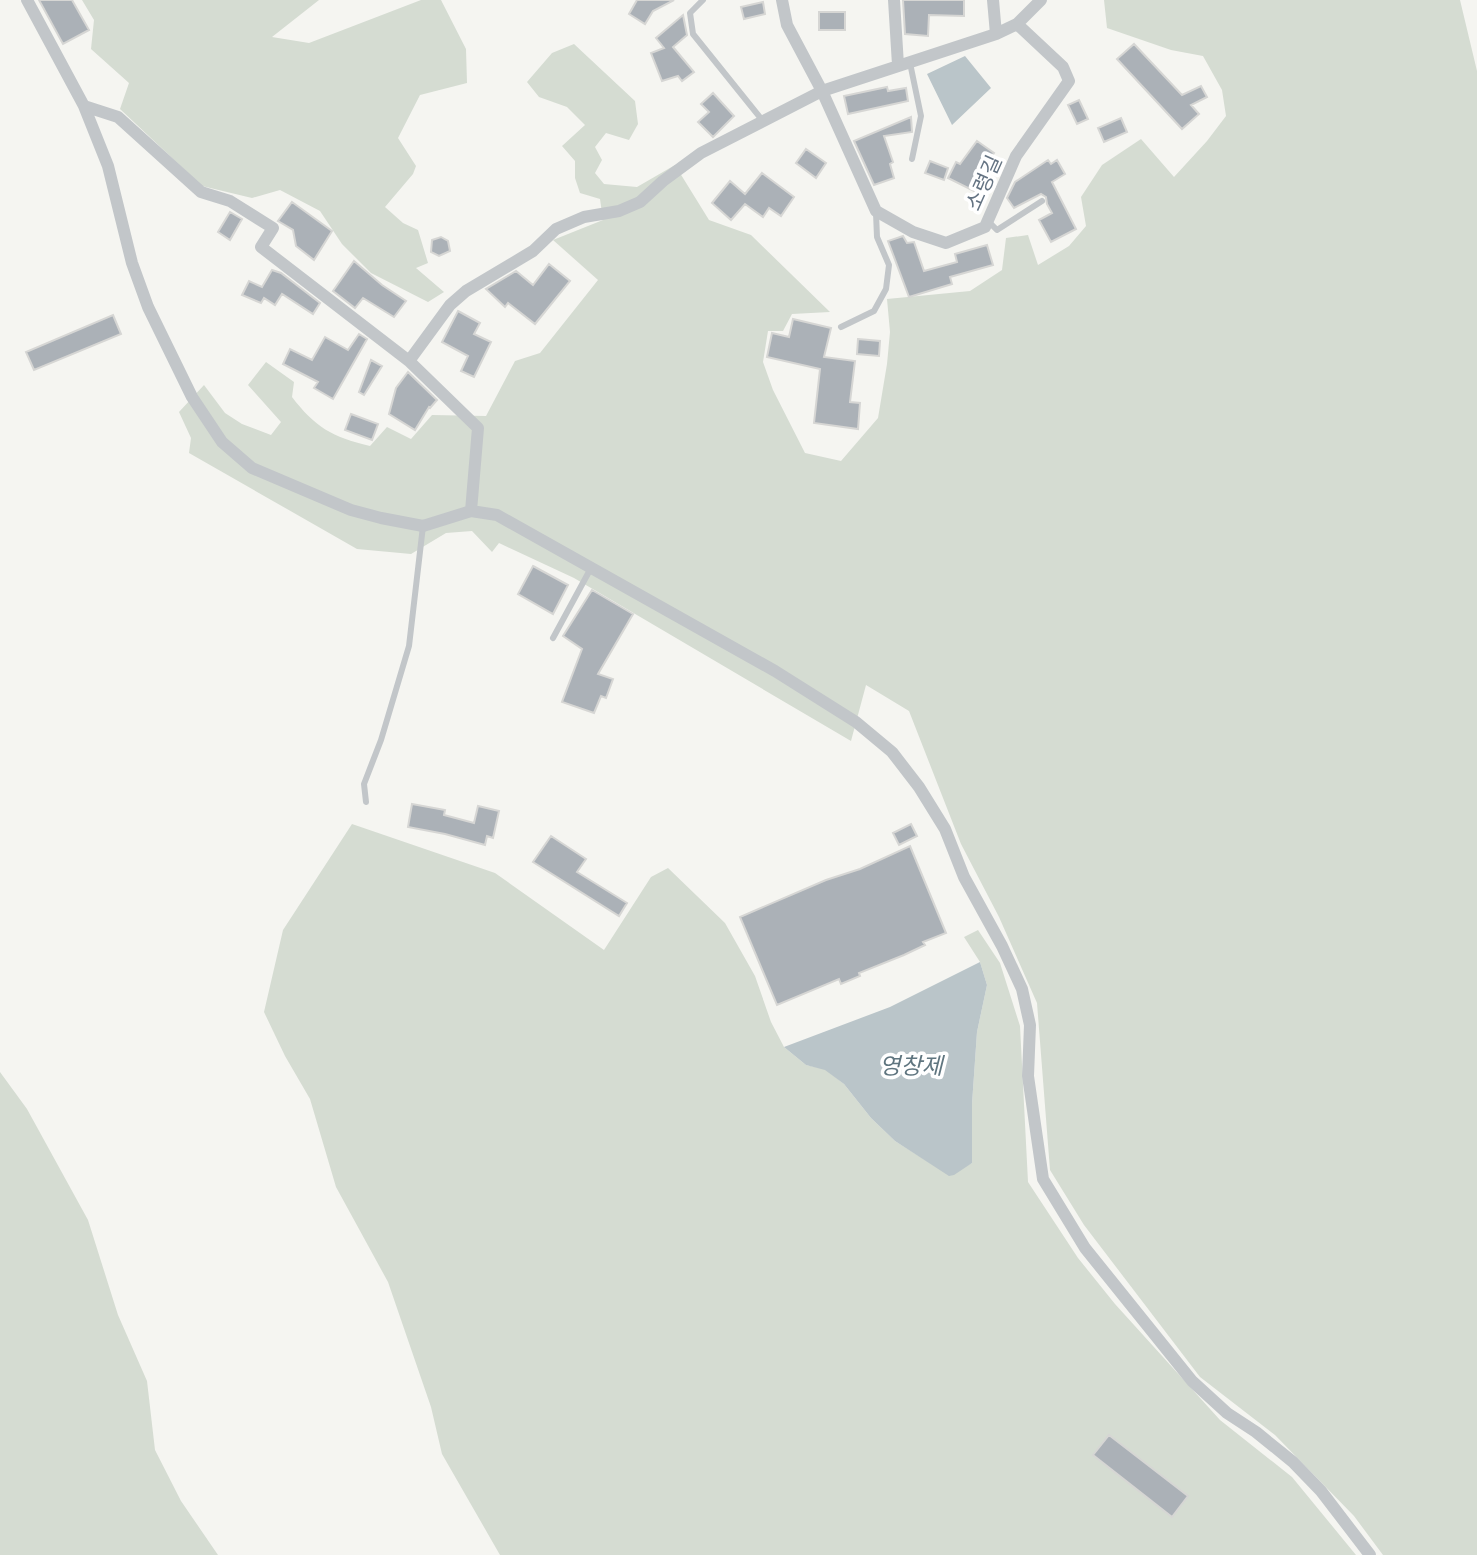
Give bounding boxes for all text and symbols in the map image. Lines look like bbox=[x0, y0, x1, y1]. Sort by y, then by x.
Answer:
street label: 소령길 bbox=[961, 152, 1009, 216]
water label: 영창제 bbox=[879, 1054, 946, 1083]

